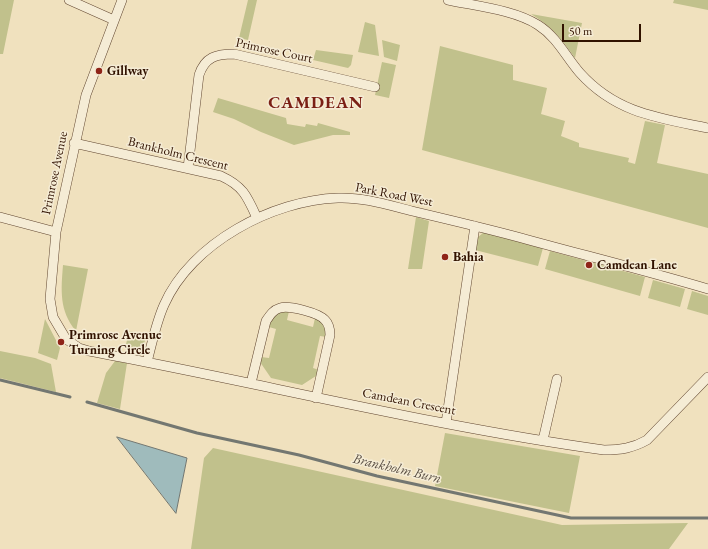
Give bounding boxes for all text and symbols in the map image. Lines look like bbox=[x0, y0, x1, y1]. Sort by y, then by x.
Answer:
scale bar bbox=[564, 16, 643, 42]
text: 50 m bbox=[569, 23, 592, 39]
street label: Primrose Court bbox=[234, 35, 314, 67]
place label: Gillway bbox=[107, 63, 148, 79]
marker: Gillway bbox=[94, 66, 104, 76]
district label: CAMDEAN bbox=[268, 93, 364, 113]
street label: Primrose Avenue bbox=[39, 130, 71, 216]
street label: Brankholm Crescent bbox=[126, 134, 230, 174]
street label: Park Road West bbox=[354, 180, 434, 210]
place label: Bahia bbox=[453, 249, 484, 265]
marker: Bahia bbox=[440, 252, 450, 262]
place label: Camdean Lane bbox=[597, 257, 677, 273]
marker: Camdean Lane bbox=[584, 260, 594, 270]
place label: Primrose Avenue Turning Circle bbox=[69, 327, 161, 358]
marker: Primrose Avenue Turning Circle bbox=[56, 337, 66, 347]
street label: Camdean Crescent bbox=[361, 385, 457, 419]
water label: Brankholm Burn bbox=[351, 451, 443, 487]

